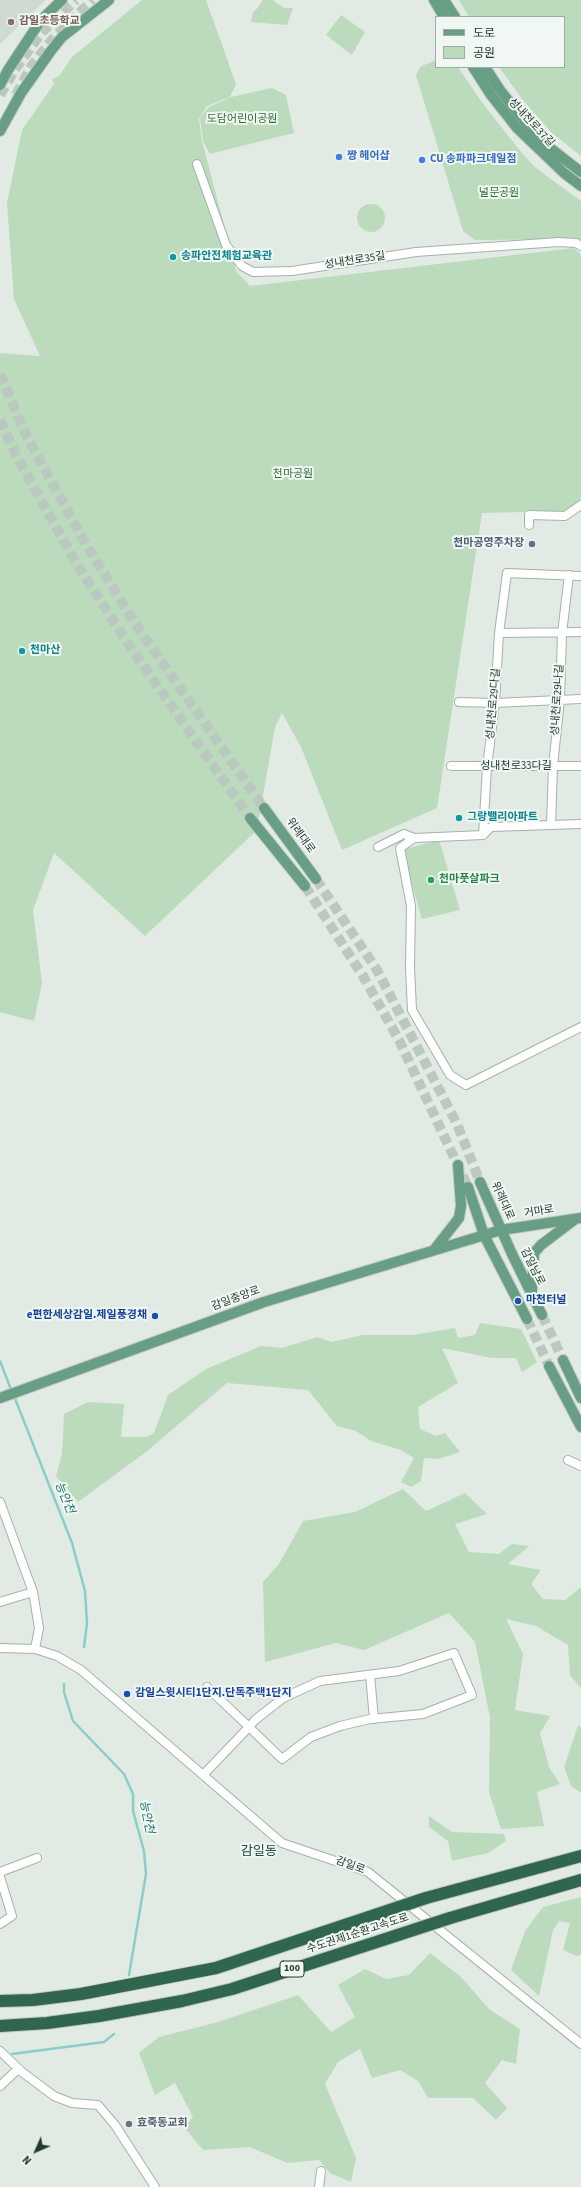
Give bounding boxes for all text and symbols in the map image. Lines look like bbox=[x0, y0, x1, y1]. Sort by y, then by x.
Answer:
place label: 감일초등학교 bbox=[19, 15, 80, 29]
legend bbox=[435, 16, 565, 68]
marker: 감일초등학교 bbox=[6, 17, 16, 27]
text: 도로 bbox=[473, 25, 495, 42]
text: 공원 bbox=[473, 45, 495, 62]
street label: 성내천로37길 bbox=[505, 96, 557, 150]
park label: 도담어린이공원 bbox=[207, 113, 277, 127]
place label: 짱 헤어샵 bbox=[347, 150, 390, 164]
marker: 짱 헤어샵 bbox=[334, 152, 344, 162]
place label: CU 송파파크데일점 bbox=[430, 153, 517, 167]
marker: CU 송파파크데일점 bbox=[417, 155, 427, 165]
park label: 널문공원 bbox=[479, 187, 519, 201]
place label: 송파안전체험교육관 bbox=[181, 250, 272, 264]
street label: 성내천로35길 bbox=[324, 250, 386, 272]
marker: 송파안전체험교육관 bbox=[168, 252, 178, 262]
park label: 천마공원 bbox=[273, 468, 313, 482]
place label: 천마공영주차장 bbox=[453, 537, 524, 551]
marker: 천마공영주차장 bbox=[527, 539, 537, 549]
place label: 천마산 bbox=[30, 644, 60, 658]
marker: 천마산 bbox=[17, 646, 27, 656]
street label: 성내천로29나길 bbox=[549, 664, 567, 736]
street label: 성내천로29다길 bbox=[484, 668, 504, 740]
street label: 성내천로33다길 bbox=[480, 760, 552, 774]
place label: 그랑밸리아파트 bbox=[467, 811, 538, 825]
marker: 그랑밸리아파트 bbox=[454, 813, 464, 823]
street label: 위례대로 bbox=[283, 816, 317, 856]
place label: 천마풋살파크 bbox=[439, 873, 500, 887]
marker: 천마풋살파크 bbox=[426, 875, 436, 885]
street label: 위례대로 bbox=[488, 1180, 516, 1222]
street label: 거마로 bbox=[523, 1203, 555, 1221]
street label: 감일남로 bbox=[517, 1246, 547, 1288]
street label: 감일중앙로 bbox=[210, 1284, 262, 1314]
place label: 마천터널 bbox=[526, 1294, 566, 1308]
marker: 마천터널 bbox=[513, 1296, 523, 1306]
place label: e편한세상감일.제일풍경채 bbox=[27, 1309, 147, 1323]
marker: e편한세상감일.제일풍경채 bbox=[150, 1311, 160, 1321]
water label: 능안천 bbox=[51, 1480, 77, 1516]
place label: 감일스윗시티1단지.단독주택1단지 bbox=[135, 1687, 292, 1701]
marker: 감일스윗시티1단지.단독주택1단지 bbox=[122, 1689, 132, 1699]
water label: 능안천 bbox=[136, 1799, 156, 1835]
district label: 감일동 bbox=[241, 1844, 277, 1860]
street label: 감일로 bbox=[333, 1855, 367, 1877]
street label: 수도권제1순환고속도로 bbox=[305, 1911, 411, 1957]
road number: 100 bbox=[280, 1961, 304, 1977]
place label: 효죽동교회 bbox=[137, 2117, 188, 2131]
marker: 효죽동교회 bbox=[124, 2119, 134, 2129]
north arrow bbox=[16, 2131, 56, 2171]
text: N bbox=[19, 2152, 35, 2168]

